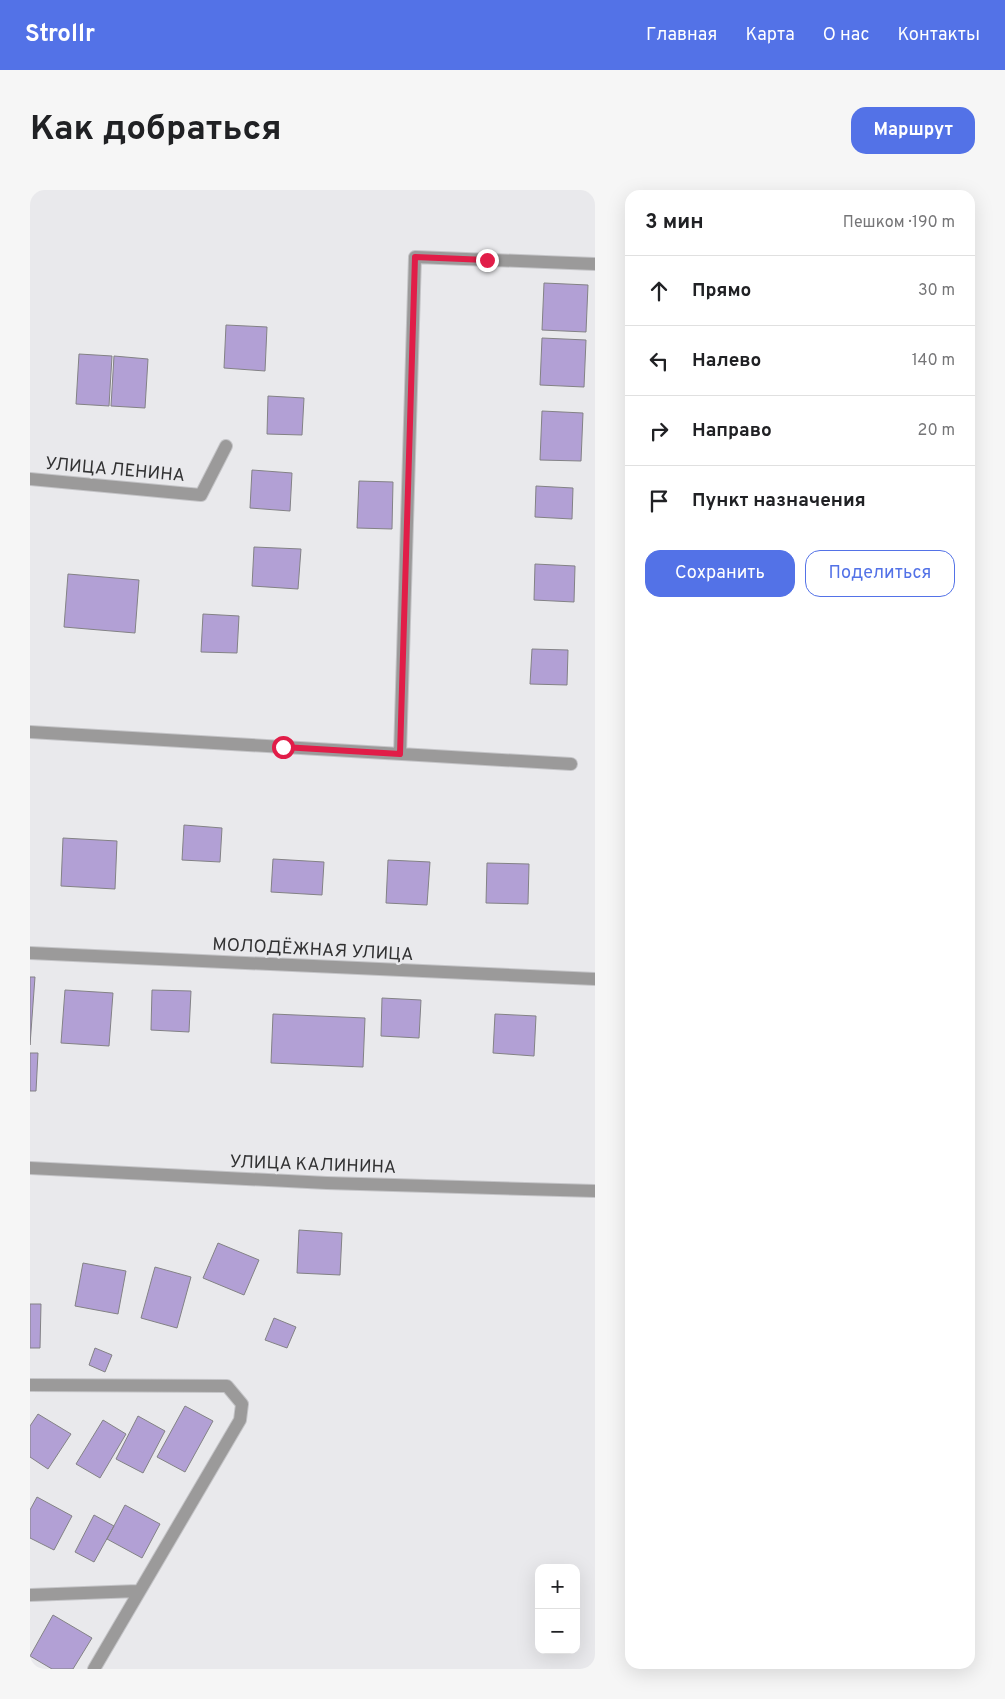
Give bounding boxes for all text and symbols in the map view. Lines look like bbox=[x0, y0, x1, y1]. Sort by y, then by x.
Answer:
text: Strollr bbox=[25, 20, 95, 50]
text: Главная bbox=[646, 24, 717, 47]
text: Карта bbox=[745, 24, 795, 47]
text: О нас bbox=[823, 24, 869, 47]
text: Контакты bbox=[897, 24, 980, 47]
button: Маршрут bbox=[851, 107, 975, 154]
text: Как добраться bbox=[30, 108, 282, 152]
text: 3 мин bbox=[645, 209, 704, 236]
text: Пешком · 190 m bbox=[843, 213, 955, 233]
route end bbox=[476, 249, 499, 272]
icon: ahead bbox=[645, 277, 673, 305]
text: Прямо bbox=[692, 279, 751, 303]
text: 30 m bbox=[918, 281, 955, 301]
icon: left bbox=[645, 347, 673, 375]
text: Налево bbox=[692, 349, 761, 373]
text: 140 m bbox=[912, 351, 955, 371]
icon: right bbox=[645, 417, 673, 445]
text: Направо bbox=[692, 419, 772, 443]
text: 20 m bbox=[918, 421, 955, 441]
street label: УЛИЦА ЛЕНИНА bbox=[44, 453, 186, 488]
icon: arrive bbox=[645, 487, 673, 515]
text: Пункт назначения bbox=[692, 489, 866, 513]
button: Сохранить bbox=[645, 550, 795, 597]
button: Поделиться bbox=[805, 550, 955, 597]
route start bbox=[272, 736, 295, 759]
street label: МОЛОДЁЖНАЯ УЛИЦА bbox=[212, 932, 414, 967]
street label: УЛИЦА КАЛИНИНА bbox=[229, 1151, 397, 1180]
map controls bbox=[535, 1564, 580, 1654]
button: + bbox=[535, 1564, 580, 1609]
button: − bbox=[535, 1609, 580, 1654]

